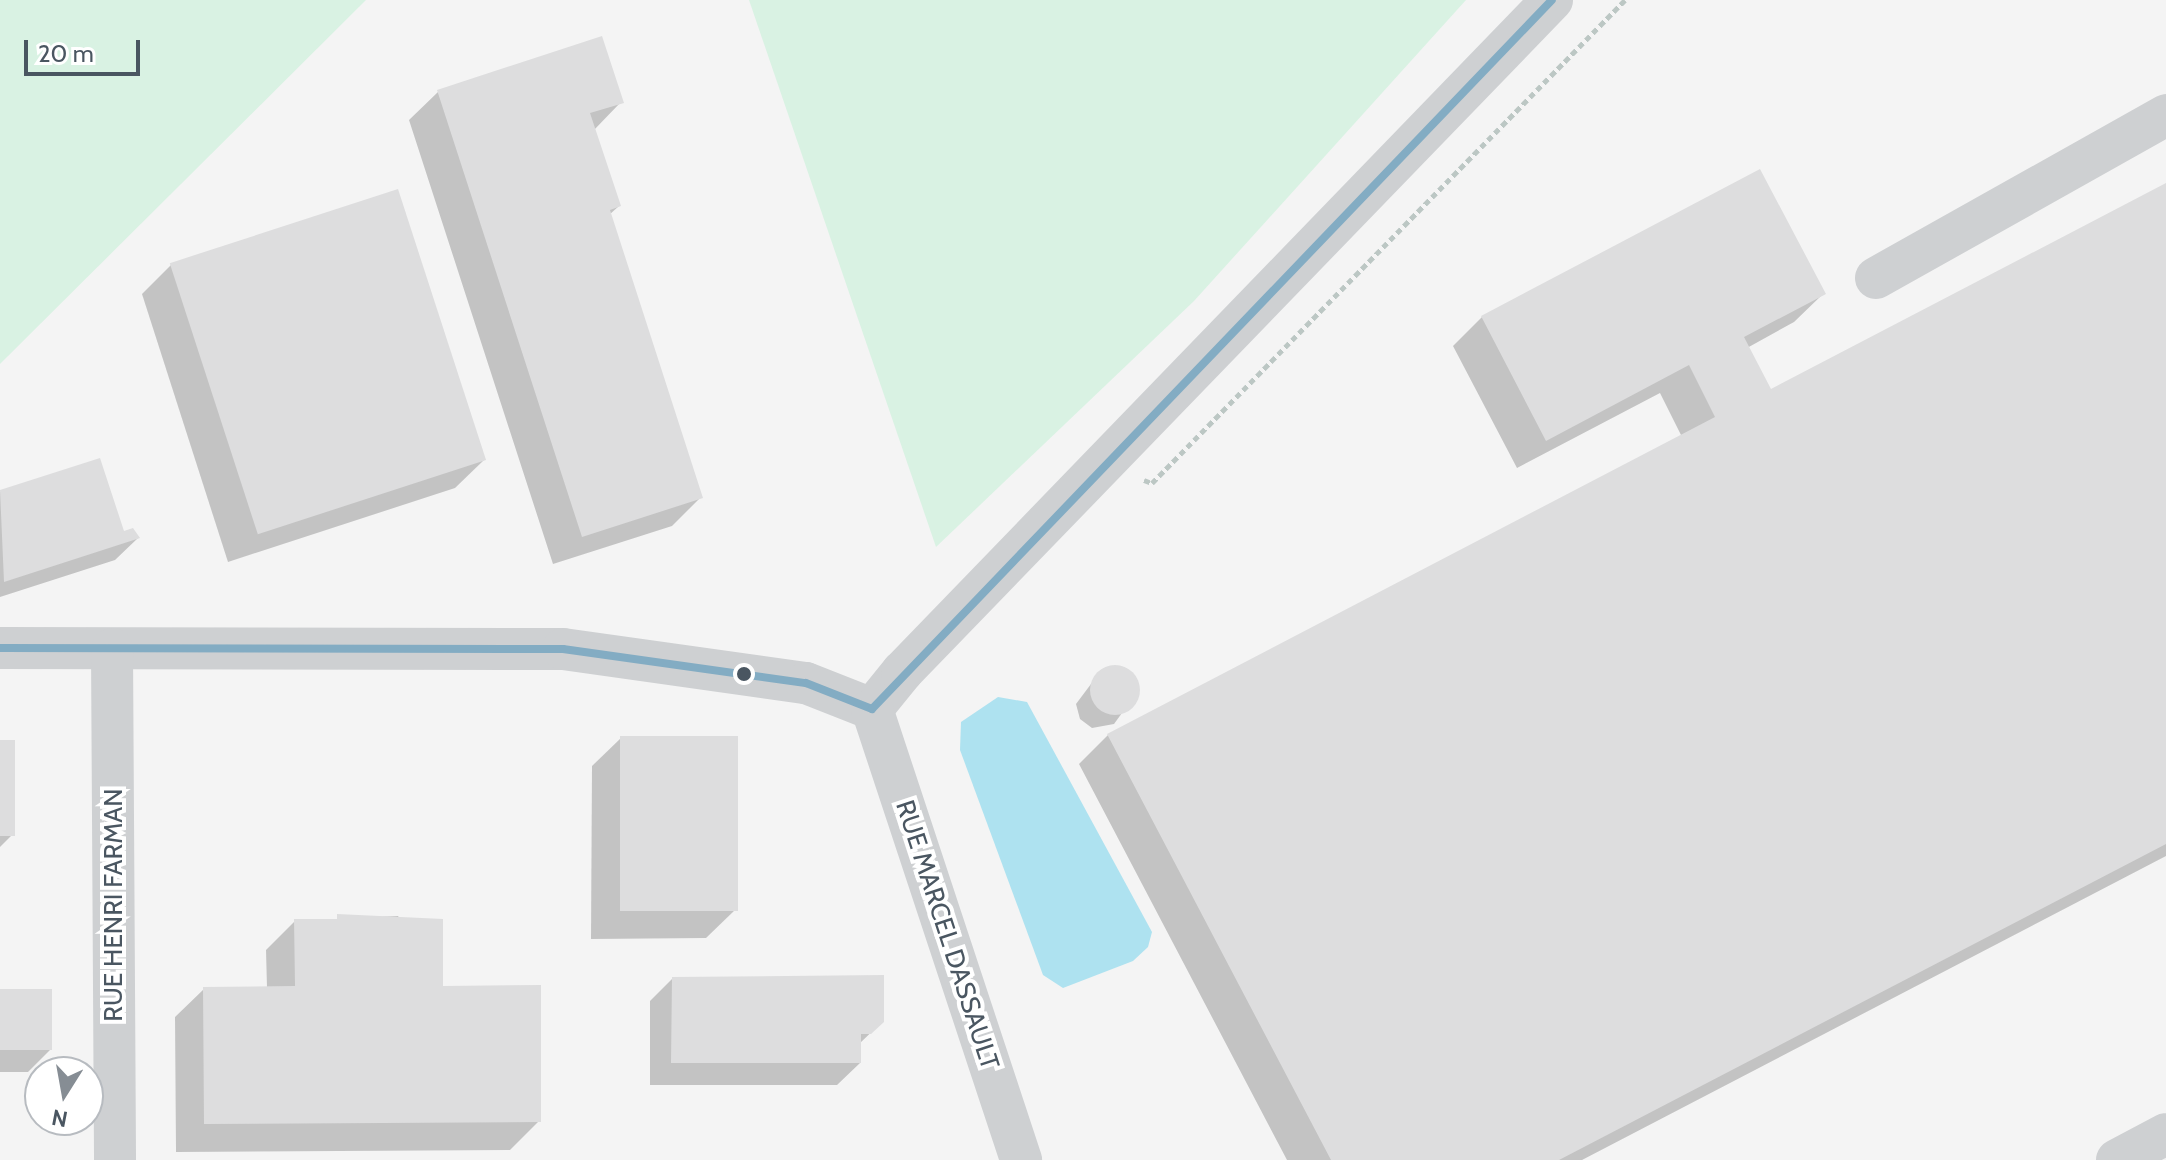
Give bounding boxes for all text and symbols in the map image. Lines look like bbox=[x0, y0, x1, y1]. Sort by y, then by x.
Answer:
scale bar bbox=[28, 24, 144, 74]
text: 20 m bbox=[38, 39, 94, 68]
unlabelled marker bbox=[736, 666, 752, 682]
street label: RUE HENRI FARMAN bbox=[98, 788, 130, 1022]
street label: RUE MARCEL DASSAULT bbox=[889, 796, 1005, 1074]
north arrow bbox=[24, 1056, 104, 1136]
text: N bbox=[49, 1103, 70, 1133]

